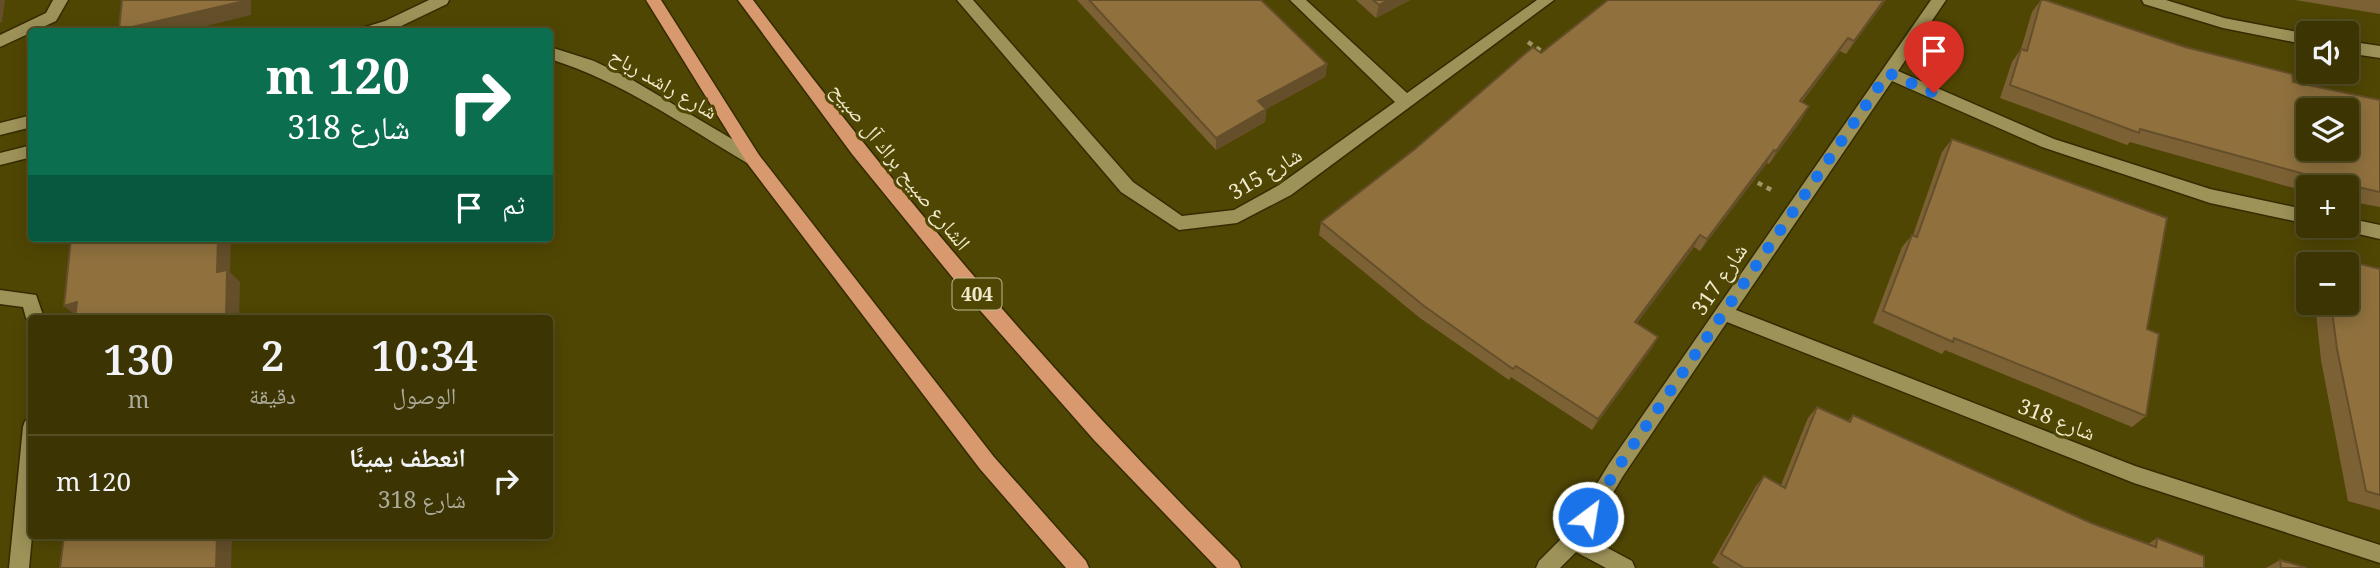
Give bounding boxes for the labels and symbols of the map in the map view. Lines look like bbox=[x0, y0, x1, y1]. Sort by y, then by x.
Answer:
pin bbox=[1904, 21, 1964, 93]
street label: شارع راشد رباح bbox=[605, 41, 723, 125]
street label: الشارع صبيح براك آل صبيح bbox=[825, 76, 977, 256]
street label: شارع 315 bbox=[1223, 140, 1307, 206]
street label: شارع 317 bbox=[1685, 238, 1753, 320]
road number: 404 bbox=[953, 278, 1002, 310]
street label: شارع 318 bbox=[2014, 391, 2100, 447]
position arrow bbox=[1551, 480, 1625, 554]

